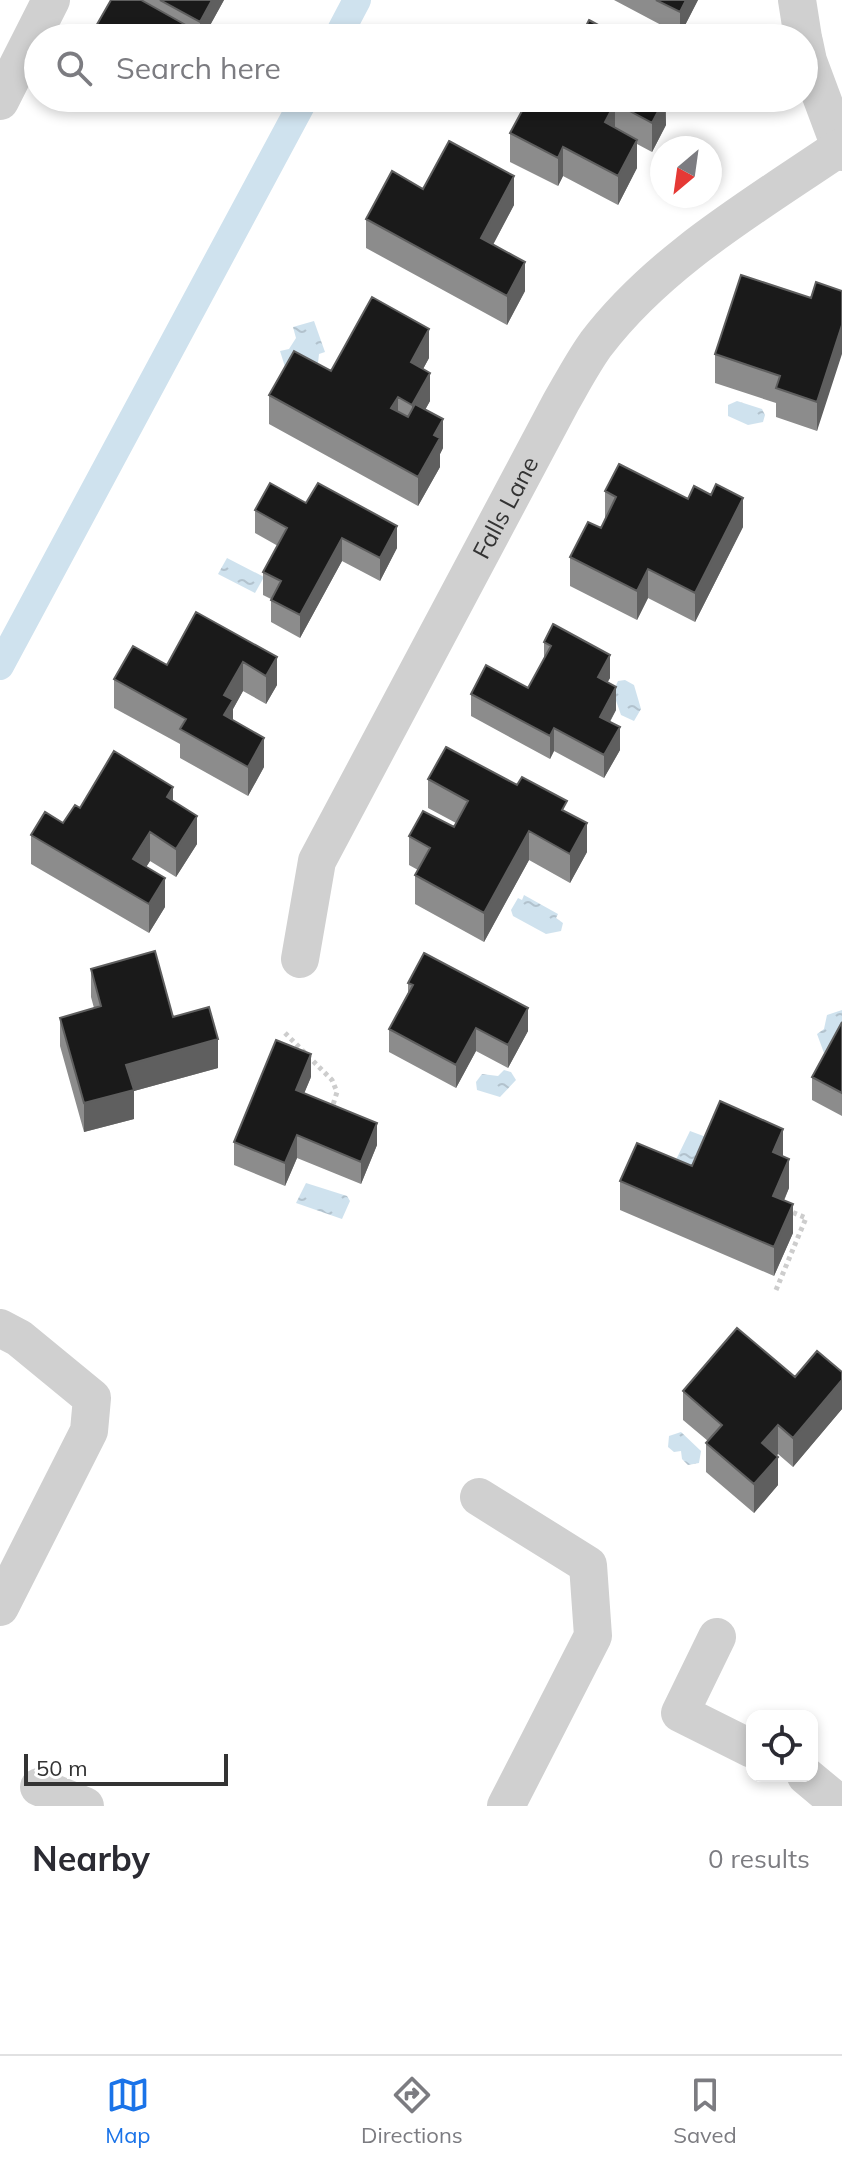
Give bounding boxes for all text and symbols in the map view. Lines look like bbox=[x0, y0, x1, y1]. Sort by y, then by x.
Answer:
search box bbox=[24, 24, 818, 112]
icon: search bbox=[52, 46, 96, 90]
text: Search here bbox=[116, 49, 281, 87]
north arrow bbox=[650, 136, 722, 208]
street label: Falls Lane bbox=[466, 451, 544, 564]
map controls bbox=[746, 1710, 818, 1782]
button: locate bbox=[746, 1710, 818, 1782]
scale bar bbox=[24, 1750, 228, 1786]
text: 50 m bbox=[36, 1754, 87, 1782]
text: Nearby bbox=[32, 1837, 150, 1880]
text: 0 results bbox=[708, 1842, 810, 1875]
tab: Map bbox=[105, 2073, 151, 2149]
tab: Directions bbox=[361, 2073, 463, 2149]
tab: Saved bbox=[673, 2073, 737, 2149]

